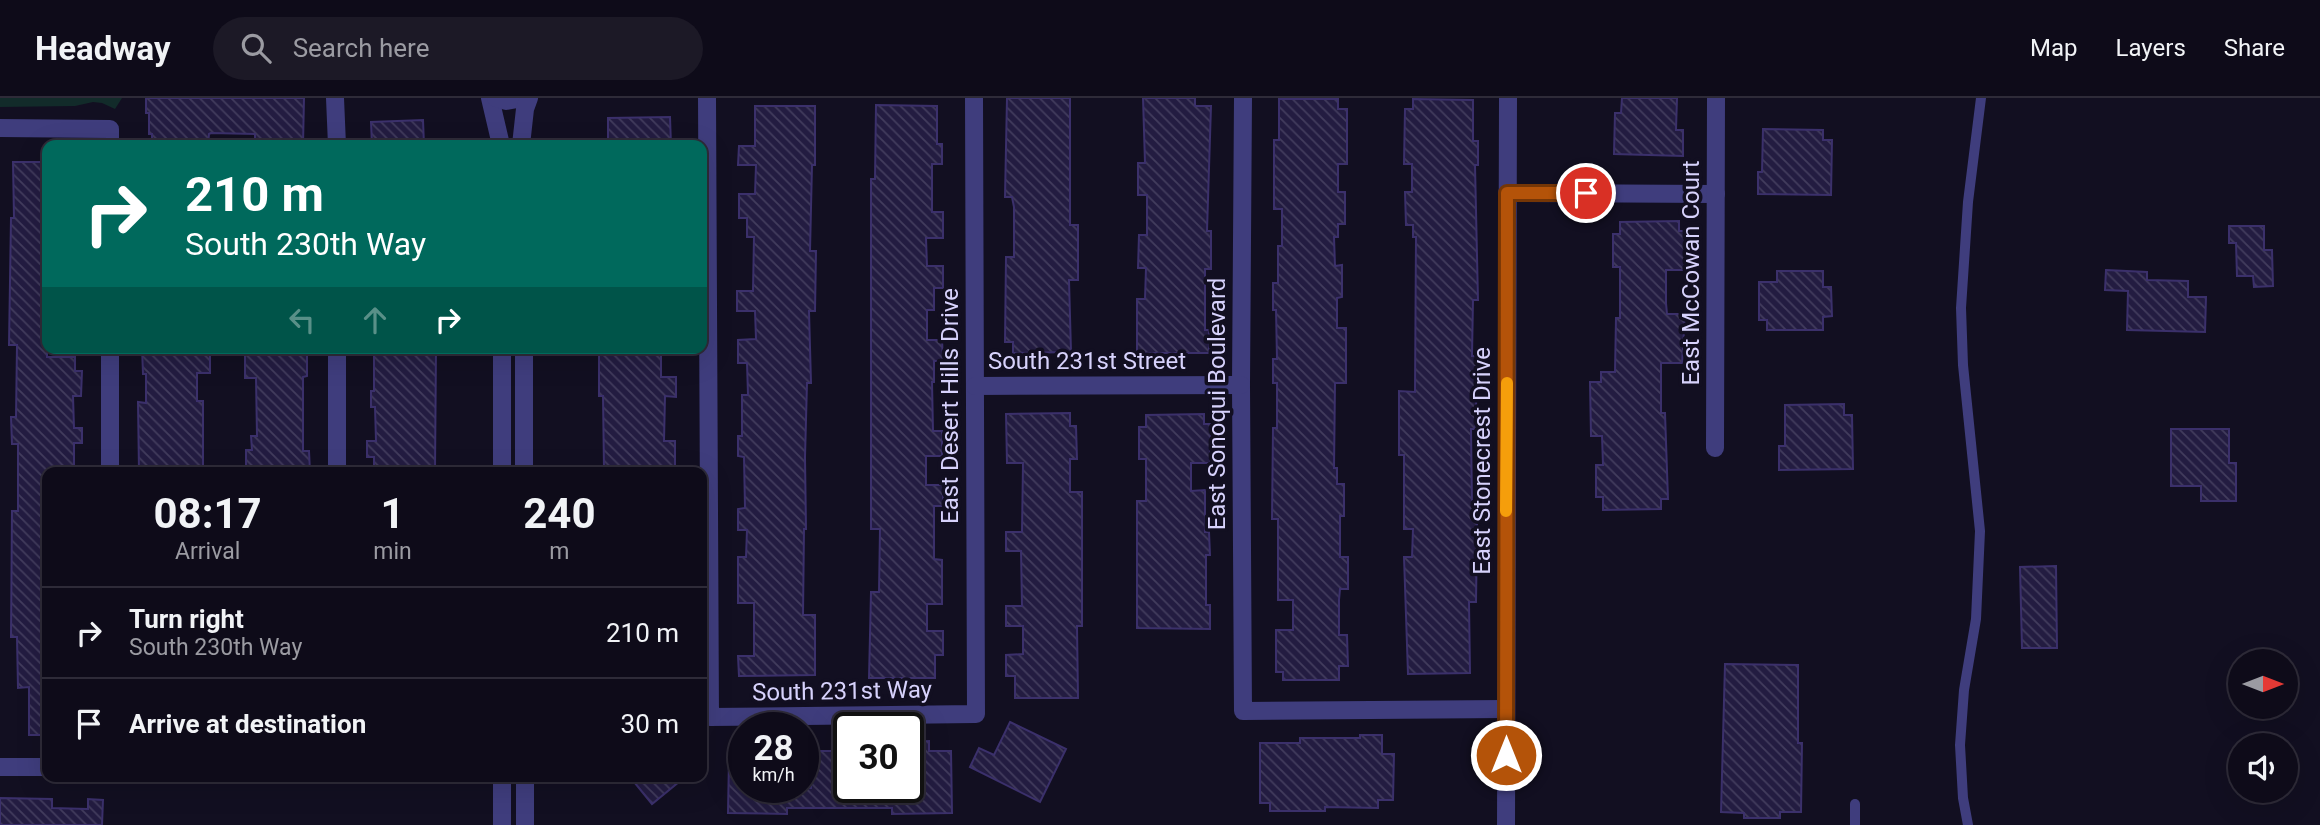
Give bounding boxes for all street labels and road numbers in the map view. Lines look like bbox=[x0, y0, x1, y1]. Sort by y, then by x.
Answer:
street label: East McCowan Court bbox=[1677, 160, 1705, 386]
street label: East Sonoqui Boulevard bbox=[1203, 278, 1231, 530]
street label: East Desert Hills Drive bbox=[936, 288, 964, 524]
street label: South 231st Street bbox=[988, 347, 1186, 375]
street label: East Stonecrest Drive bbox=[1468, 347, 1496, 575]
street label: South 231st Way bbox=[752, 675, 933, 707]

